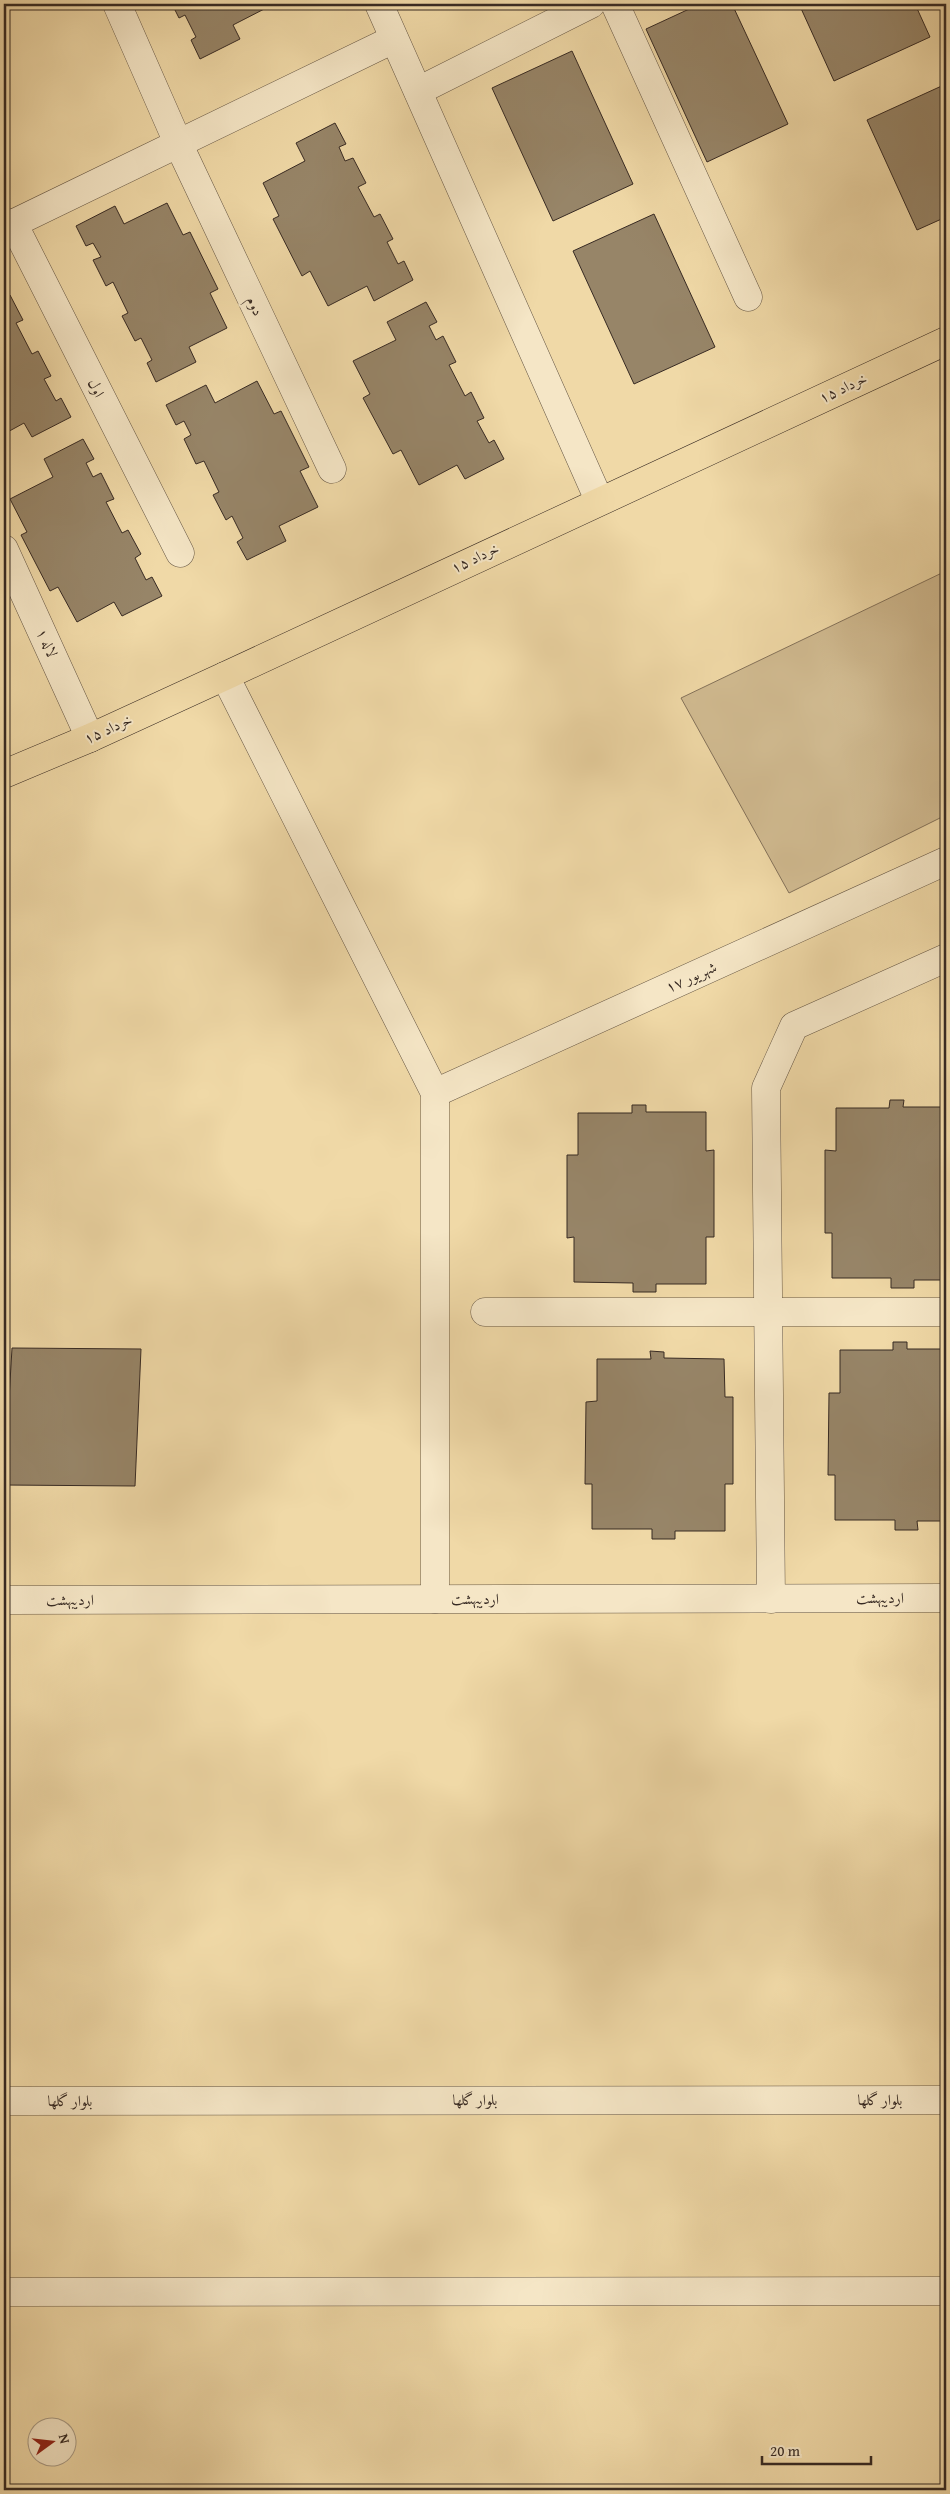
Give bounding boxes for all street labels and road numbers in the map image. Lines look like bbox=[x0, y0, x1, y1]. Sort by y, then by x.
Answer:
street label: دوم bbox=[239, 293, 269, 320]
street label: ۱۵ خرداد bbox=[815, 367, 870, 408]
street label: اول bbox=[83, 375, 110, 401]
street label: ۱۵ خرداد bbox=[447, 537, 502, 578]
street label: لاله ۱ bbox=[32, 625, 63, 661]
street label: ۱۵ خرداد bbox=[80, 709, 135, 748]
street label: ۱۷ شهریور bbox=[662, 956, 720, 997]
street label: اردیبهشت bbox=[856, 1587, 904, 1608]
street label: اردیبهشت bbox=[451, 1588, 499, 1609]
street label: اردیبهشت bbox=[46, 1589, 94, 1610]
street label: بلوار گلها bbox=[453, 2089, 498, 2110]
street label: بلوار گلها bbox=[858, 2089, 903, 2110]
street label: بلوار گلها bbox=[48, 2090, 93, 2111]

